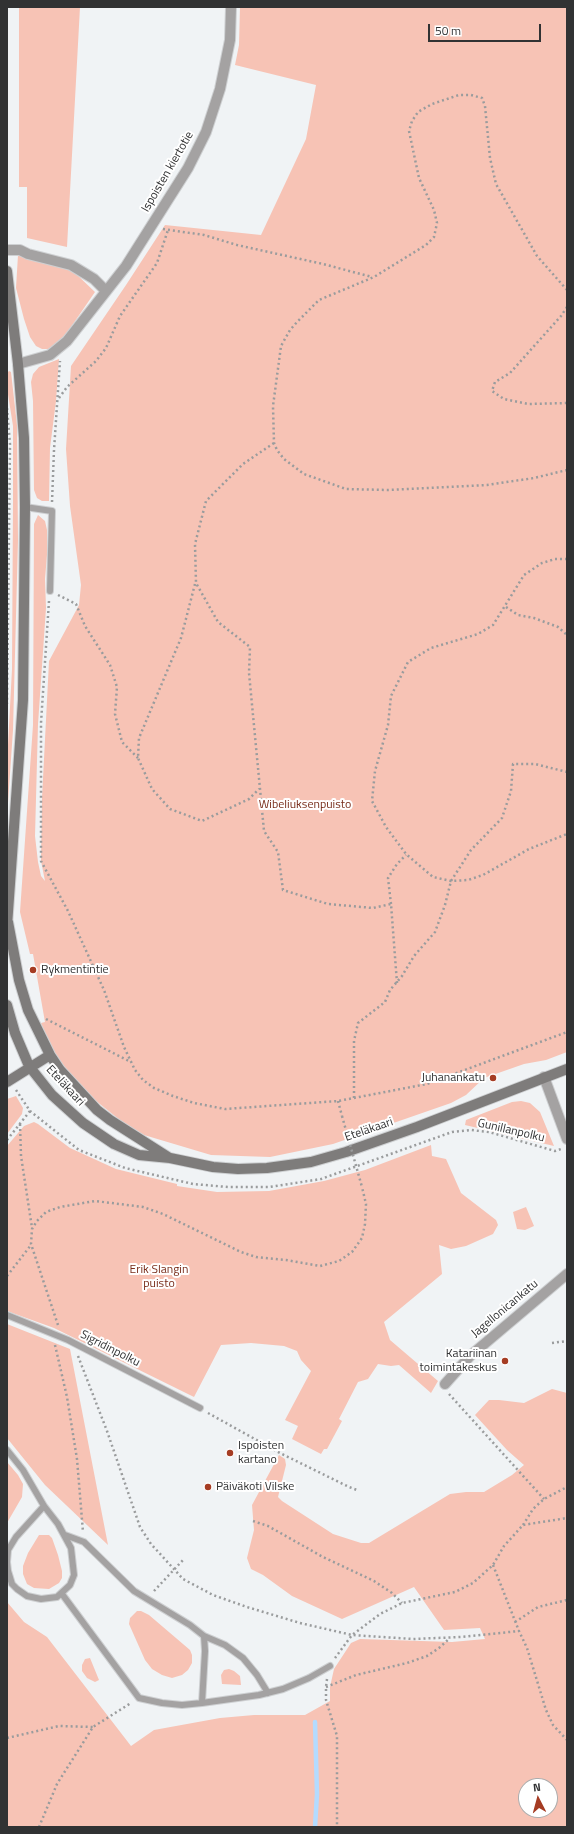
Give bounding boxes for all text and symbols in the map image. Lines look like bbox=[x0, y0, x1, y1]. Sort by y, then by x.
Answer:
scale bar bbox=[430, 16, 543, 42]
text: 50 m bbox=[435, 21, 461, 40]
street label: Ispoisten kiertotie bbox=[139, 129, 197, 215]
park label: Wibeliuksenpuisto bbox=[259, 798, 351, 812]
place label: Rykmentintie bbox=[41, 963, 109, 977]
marker: Rykmentintie bbox=[28, 965, 38, 975]
street label: Eteläkaari bbox=[43, 1063, 87, 1109]
place label: Juhanankatu bbox=[421, 1071, 485, 1085]
marker: Juhanankatu bbox=[488, 1073, 498, 1083]
street label: Eteläkaari bbox=[343, 1115, 395, 1145]
street label: Gunillanpolku bbox=[476, 1116, 546, 1146]
park label: Erik Slangin puisto bbox=[130, 1263, 188, 1291]
street label: Jagellonicankatu bbox=[469, 1277, 541, 1341]
street label: Sigridinpolku bbox=[78, 1328, 142, 1370]
place label: Katariinan toimintakeskus bbox=[420, 1347, 497, 1375]
marker: Katariinan toimintakeskus bbox=[500, 1356, 510, 1366]
place label: Ispoisten kartano bbox=[238, 1439, 284, 1467]
marker: Ispoisten kartano bbox=[225, 1448, 235, 1458]
place label: Päiväkoti Vilske bbox=[216, 1480, 294, 1494]
marker: Päiväkoti Vilske bbox=[203, 1482, 213, 1492]
north arrow bbox=[518, 1778, 558, 1818]
text: N bbox=[532, 1779, 541, 1795]

